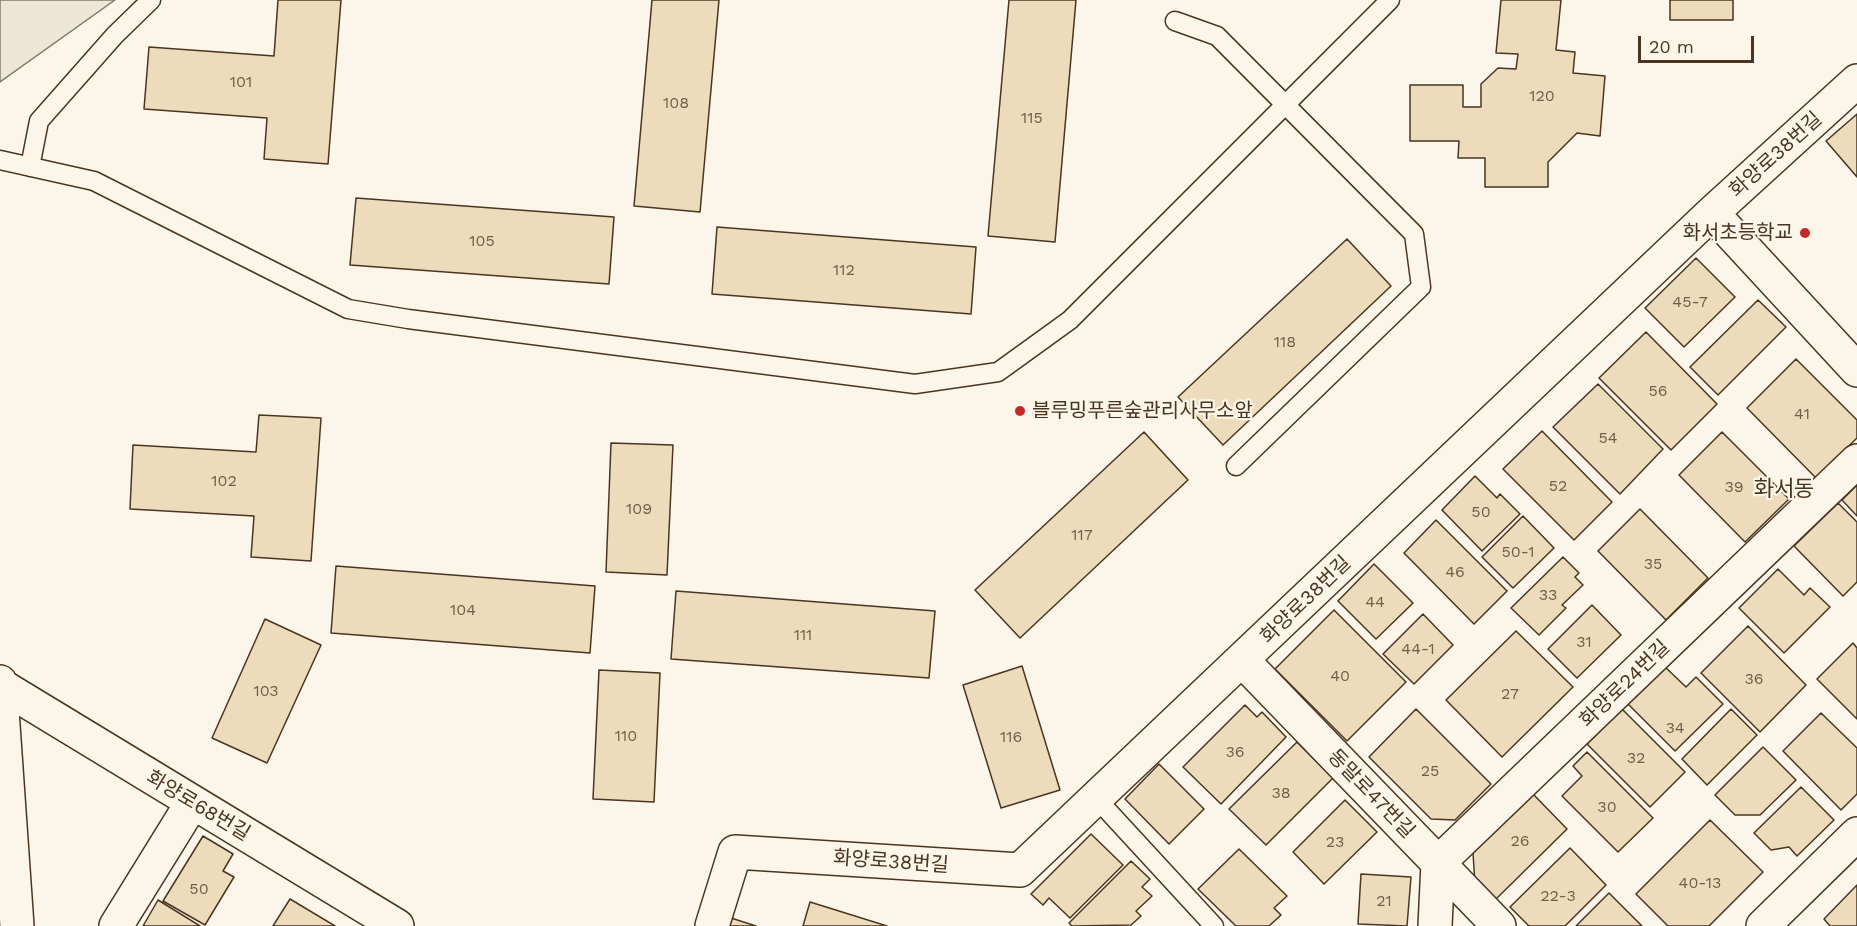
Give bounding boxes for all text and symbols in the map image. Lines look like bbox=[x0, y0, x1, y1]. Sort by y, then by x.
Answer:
scale bar bbox=[1641, 24, 1756, 62]
text: 20 m bbox=[1649, 36, 1694, 57]
house number: 101 bbox=[230, 72, 252, 92]
house number: 120 bbox=[1529, 86, 1555, 106]
house number: 108 bbox=[663, 93, 689, 113]
street label: 화양로38번길 bbox=[1725, 107, 1827, 203]
house number: 115 bbox=[1021, 108, 1043, 128]
place label: 화서초등학교 bbox=[1683, 221, 1793, 245]
marker: 화서초등학교 bbox=[1798, 226, 1812, 240]
house number: 105 bbox=[469, 231, 495, 251]
house number: 112 bbox=[833, 260, 855, 280]
house number: 45-7 bbox=[1672, 292, 1708, 312]
house number: 118 bbox=[1274, 332, 1296, 352]
house number: 56 bbox=[1648, 381, 1668, 401]
place label: 블루밍푸른숲관리사무소앞 bbox=[1032, 399, 1253, 423]
marker: 블루밍푸른숲관리사무소앞 bbox=[1013, 404, 1027, 418]
house number: 41 bbox=[1794, 404, 1810, 424]
house number: 54 bbox=[1598, 428, 1618, 448]
house number: 102 bbox=[211, 471, 237, 491]
house number: 52 bbox=[1549, 476, 1567, 496]
house number: 39 bbox=[1724, 477, 1744, 497]
district label: 화서동 bbox=[1754, 477, 1814, 503]
house number: 109 bbox=[626, 499, 652, 519]
house number: 50 bbox=[1471, 502, 1491, 522]
house number: 117 bbox=[1071, 525, 1093, 545]
house number: 50-1 bbox=[1501, 542, 1535, 562]
street label: 화양로38번길 bbox=[1256, 551, 1356, 649]
house number: 35 bbox=[1644, 554, 1662, 574]
house number: 46 bbox=[1445, 562, 1465, 582]
house number: 33 bbox=[1539, 585, 1557, 605]
house number: 44 bbox=[1365, 592, 1385, 612]
house number: 104 bbox=[450, 600, 476, 620]
house number: 111 bbox=[794, 625, 812, 645]
house number: 31 bbox=[1576, 632, 1592, 652]
street label: 화양로24번길 bbox=[1575, 635, 1675, 733]
house number: 44-1 bbox=[1401, 639, 1435, 659]
house number: 40 bbox=[1330, 666, 1350, 686]
house number: 36 bbox=[1744, 669, 1764, 689]
house number: 103 bbox=[253, 681, 279, 701]
house number: 27 bbox=[1501, 684, 1519, 704]
house number: 34 bbox=[1665, 718, 1685, 738]
house number: 110 bbox=[615, 726, 637, 746]
house number: 116 bbox=[1000, 727, 1022, 747]
house number: 36 bbox=[1225, 742, 1245, 762]
street label: 동말로47번길 bbox=[1323, 745, 1419, 843]
house number: 32 bbox=[1627, 748, 1645, 768]
house number: 25 bbox=[1421, 761, 1439, 781]
street label: 화양로68번길 bbox=[142, 766, 254, 846]
house number: 38 bbox=[1271, 783, 1291, 803]
house number: 30 bbox=[1597, 797, 1617, 817]
house number: 26 bbox=[1510, 831, 1530, 851]
house number: 23 bbox=[1326, 832, 1344, 852]
street label: 화양로38번길 bbox=[832, 846, 950, 878]
house number: 40-13 bbox=[1679, 873, 1721, 893]
house number: 50 bbox=[189, 879, 209, 899]
house number: 22-3 bbox=[1540, 886, 1576, 906]
house number: 21 bbox=[1376, 891, 1392, 911]

